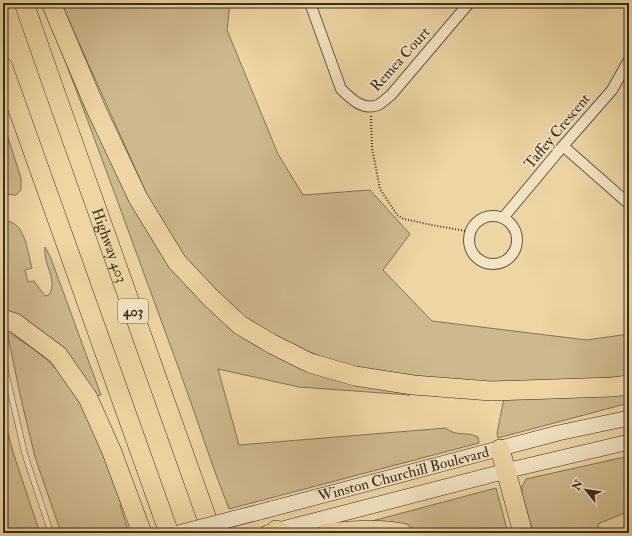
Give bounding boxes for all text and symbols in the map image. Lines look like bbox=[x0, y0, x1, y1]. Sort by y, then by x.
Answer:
street label: Remea Court bbox=[366, 23, 434, 96]
street label: Taffey Crescent bbox=[520, 90, 595, 173]
street label: Highway 403 bbox=[87, 206, 131, 285]
road number: 403 bbox=[118, 299, 148, 323]
street label: Winston Churchill Boulevard bbox=[315, 442, 492, 506]
north arrow bbox=[566, 470, 606, 510]
text: N bbox=[569, 477, 586, 494]

